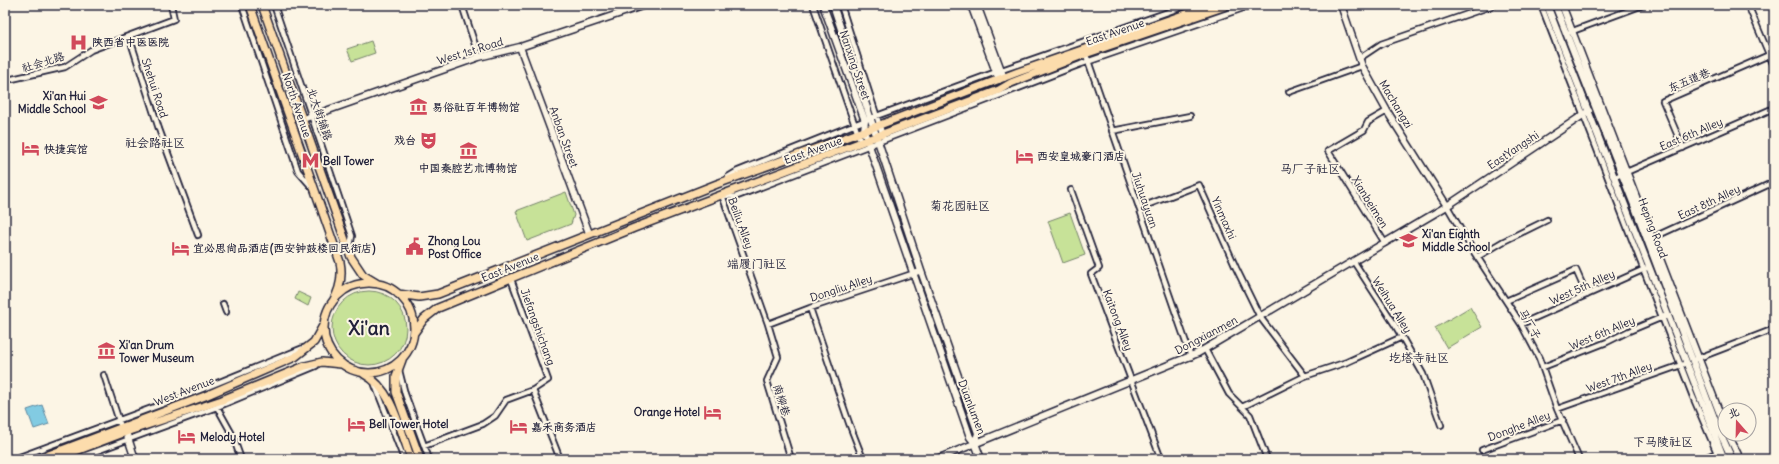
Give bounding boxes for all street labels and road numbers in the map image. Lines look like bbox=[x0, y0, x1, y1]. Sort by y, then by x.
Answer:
street label: East Avenue bbox=[1084, 15, 1146, 49]
street label: Nanxing Street bbox=[837, 28, 874, 102]
street label: West 1st Road bbox=[435, 34, 505, 68]
street label: 社会北路 bbox=[20, 49, 66, 75]
street label: Shehui Road bbox=[139, 56, 171, 120]
street label: 东五道巷 bbox=[1666, 65, 1712, 95]
street label: North Avenue bbox=[279, 71, 315, 139]
street label: Machangzi bbox=[1376, 77, 1416, 131]
street label: 北大街辅路 bbox=[304, 86, 336, 142]
street label: Anban Street bbox=[546, 104, 582, 170]
street label: East 6th Alley bbox=[1657, 114, 1725, 154]
street label: EastYangshi bbox=[1485, 128, 1541, 172]
street label: East Avenue bbox=[782, 133, 844, 167]
street label: Jiuhuayuan bbox=[1129, 170, 1161, 230]
street label: Xianbeimen bbox=[1349, 174, 1391, 230]
street label: East 8th Alley bbox=[1676, 181, 1742, 223]
street label: Beiliu Alley bbox=[725, 195, 757, 251]
street label: Yinmaxhi bbox=[1208, 195, 1240, 241]
street label: Heping Road bbox=[1635, 196, 1671, 261]
street label: East Avenue bbox=[479, 249, 541, 285]
street label: West 5th Alley bbox=[1547, 266, 1617, 308]
street label: Dongliu Alley bbox=[808, 271, 874, 305]
street label: Weihua Alley bbox=[1369, 274, 1415, 336]
street label: Jiefangshichang bbox=[518, 287, 558, 367]
street label: Kaitong Alley bbox=[1100, 287, 1136, 353]
street label: 马厂子 bbox=[1516, 306, 1544, 342]
street label: Dongxianmen bbox=[1172, 313, 1240, 357]
street label: West 6th Alley bbox=[1567, 313, 1637, 353]
street label: West 7th Alley bbox=[1584, 359, 1654, 395]
street label: West Avenue bbox=[152, 373, 216, 409]
street label: Duanlumen bbox=[955, 378, 989, 436]
street label: 南柳巷 bbox=[770, 382, 794, 418]
street label: Donghe Alley bbox=[1486, 408, 1552, 444]

